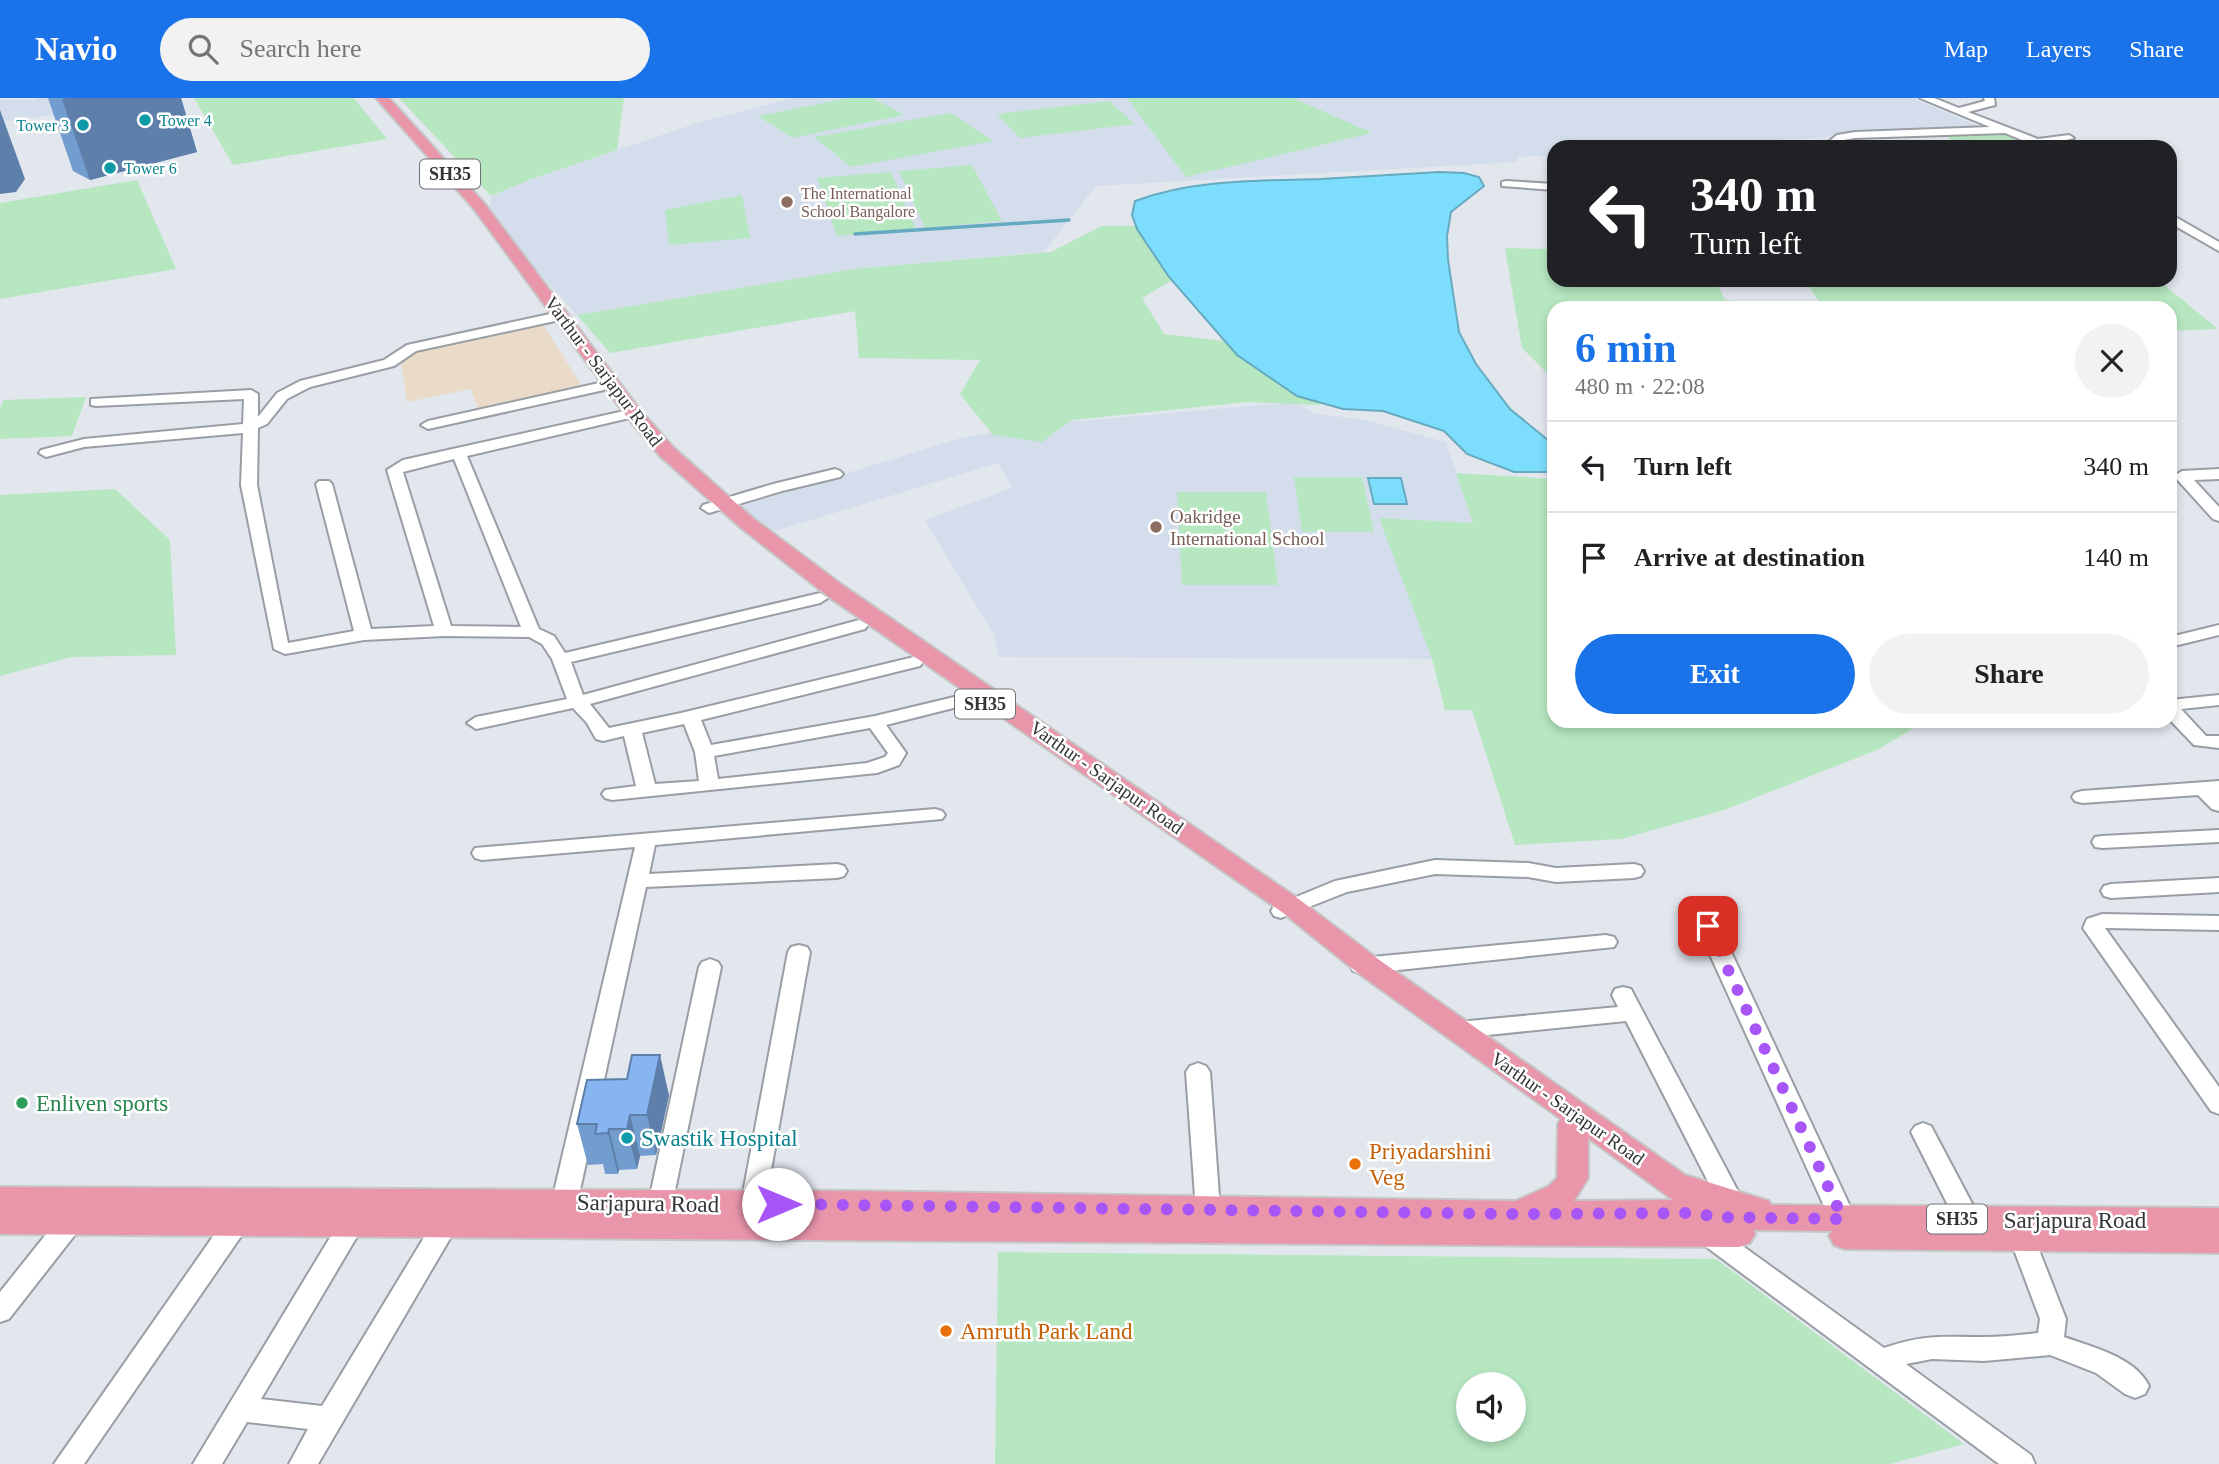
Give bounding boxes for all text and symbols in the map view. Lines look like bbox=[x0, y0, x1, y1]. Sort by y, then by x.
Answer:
search box bbox=[160, 18, 650, 81]
icon: search bbox=[184, 30, 222, 68]
text: Navio bbox=[35, 31, 118, 67]
text: Search here bbox=[240, 34, 361, 63]
text: Map bbox=[1944, 36, 1988, 62]
text: Layers bbox=[2026, 36, 2091, 62]
text: Share bbox=[2129, 36, 2184, 62]
marker: Tower 4 bbox=[137, 112, 153, 128]
place label: Tower 4 bbox=[159, 112, 212, 129]
place label: Tower 3 bbox=[16, 117, 69, 134]
marker: Tower 3 bbox=[75, 117, 91, 133]
marker: Tower 6 bbox=[102, 160, 118, 176]
place label: Tower 6 bbox=[124, 160, 177, 177]
road number: SH35 bbox=[420, 160, 480, 188]
text: 340 m bbox=[1690, 167, 1817, 222]
icon: left bbox=[1575, 168, 1666, 259]
place label: The International School Bangalore bbox=[801, 185, 915, 221]
marker: The International School Bangalore bbox=[779, 194, 795, 210]
text: Turn left bbox=[1690, 225, 1802, 261]
street label: Varthur - Sarjapur Road bbox=[540, 292, 667, 451]
button: close bbox=[2075, 324, 2149, 398]
text: 6 min bbox=[1575, 325, 1677, 371]
text: 480 m · 22:08 bbox=[1575, 374, 1705, 399]
icon: left bbox=[1575, 448, 1613, 486]
text: Turn left bbox=[1634, 452, 1732, 481]
text: 340 m bbox=[2083, 452, 2149, 481]
place label: Oakridge International School bbox=[1170, 506, 1325, 549]
marker: Oakridge International School bbox=[1148, 519, 1164, 535]
icon: arrive bbox=[1575, 539, 1613, 577]
text: Arrive at destination bbox=[1634, 543, 1865, 572]
text: 140 m bbox=[2083, 543, 2149, 572]
button: Exit bbox=[1575, 634, 1855, 714]
button: Share bbox=[1869, 634, 2149, 714]
road number: SH35 bbox=[955, 690, 1015, 718]
street label: Varthur - Sarjapur Road bbox=[1026, 717, 1188, 839]
pin bbox=[1678, 896, 1738, 956]
icon: arrive bbox=[1689, 907, 1727, 945]
street label: Varthur - Sarjapur Road bbox=[1487, 1048, 1649, 1170]
place label: Enliven sports bbox=[36, 1091, 168, 1116]
marker: Enliven sports bbox=[14, 1095, 30, 1111]
place label: Swastik Hospital bbox=[641, 1126, 798, 1151]
marker: Swastik Hospital bbox=[619, 1130, 635, 1146]
place label: Priyadarshini Veg bbox=[1369, 1139, 1492, 1190]
marker: Priyadarshini Veg bbox=[1347, 1156, 1363, 1172]
position arrow bbox=[741, 1167, 815, 1241]
street label: Sarjapura Road bbox=[577, 1190, 720, 1217]
road number: SH35 bbox=[1927, 1204, 1987, 1234]
street label: Sarjapura Road bbox=[2004, 1208, 2147, 1233]
place label: Amruth Park Land bbox=[960, 1319, 1133, 1344]
marker: Amruth Park Land bbox=[938, 1323, 954, 1339]
map controls bbox=[1456, 1372, 1526, 1442]
button: sound bbox=[1456, 1372, 1526, 1442]

